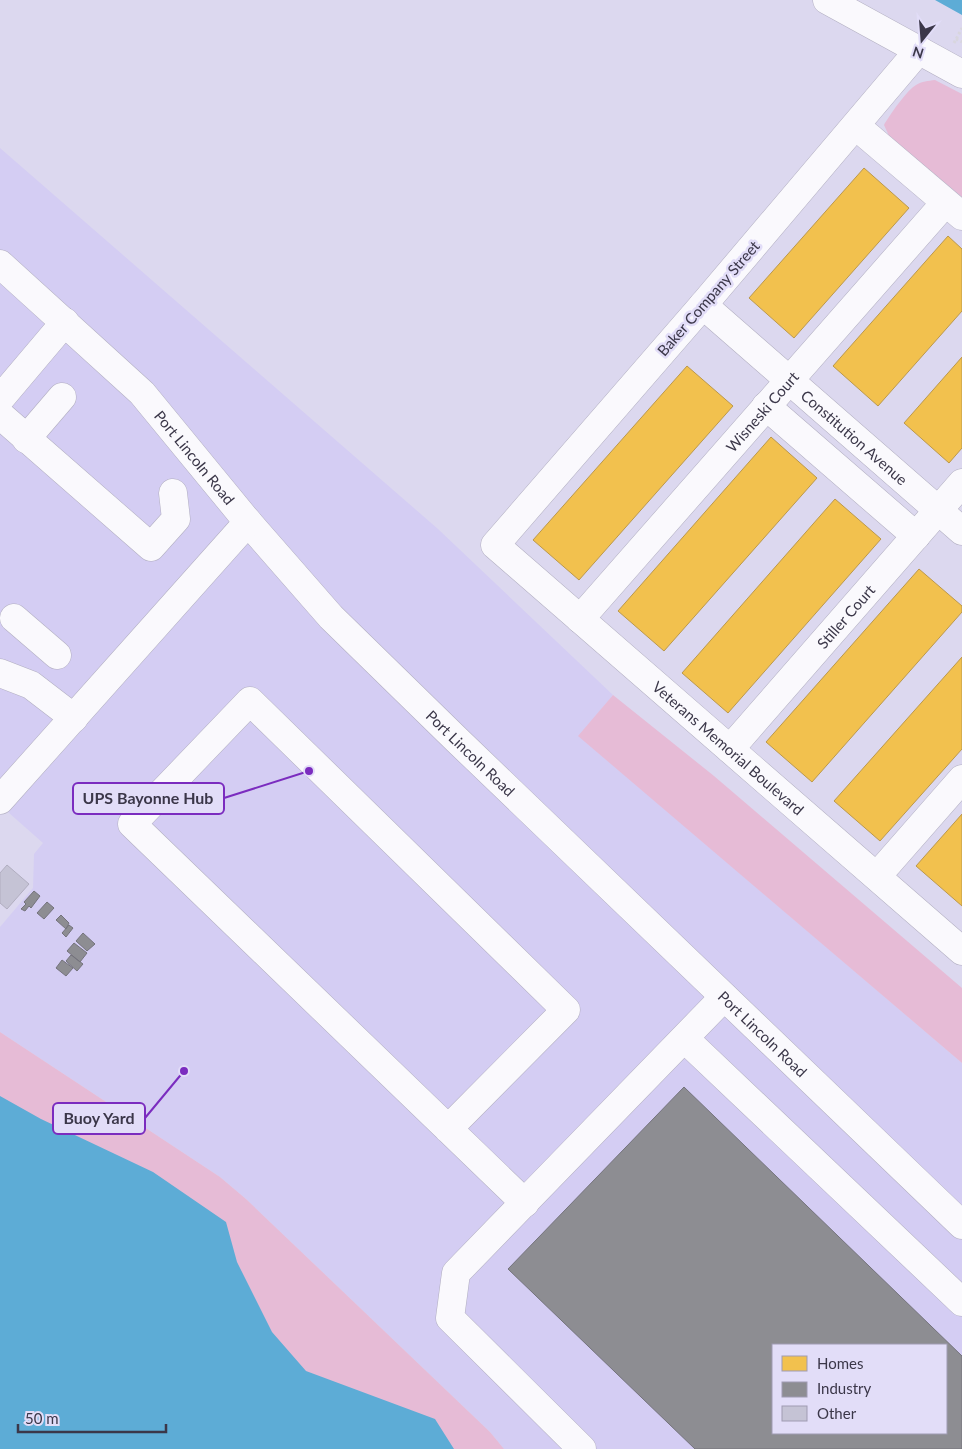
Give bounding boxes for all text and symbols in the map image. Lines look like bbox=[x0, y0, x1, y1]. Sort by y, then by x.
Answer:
north arrow bbox=[897, 15, 947, 65]
text: N bbox=[910, 43, 926, 63]
street label: Baker Company Street bbox=[653, 236, 763, 359]
street label: Wisneski Court bbox=[722, 367, 803, 455]
street label: Constitution Avenue bbox=[798, 386, 911, 489]
street label: Port Lincoln Road bbox=[151, 407, 239, 508]
street label: Stiller Court bbox=[813, 580, 879, 652]
street label: Veterans Memorial Boulevard bbox=[649, 677, 808, 818]
street label: Port Lincoln Road bbox=[423, 706, 519, 800]
callout: UPS Bayonne Hub bbox=[73, 783, 224, 814]
text: UPS Bayonne Hub bbox=[83, 788, 213, 807]
street label: Port Lincoln Road bbox=[715, 987, 811, 1080]
callout: Buoy Yard bbox=[53, 1103, 145, 1134]
text: Buoy Yard bbox=[63, 1108, 135, 1127]
legend bbox=[772, 1344, 947, 1434]
text: Homes bbox=[817, 1354, 863, 1372]
text: Industry bbox=[817, 1379, 872, 1397]
scale bar bbox=[18, 1402, 165, 1434]
text: Other bbox=[817, 1404, 857, 1422]
text: 50 m bbox=[25, 1409, 59, 1427]

